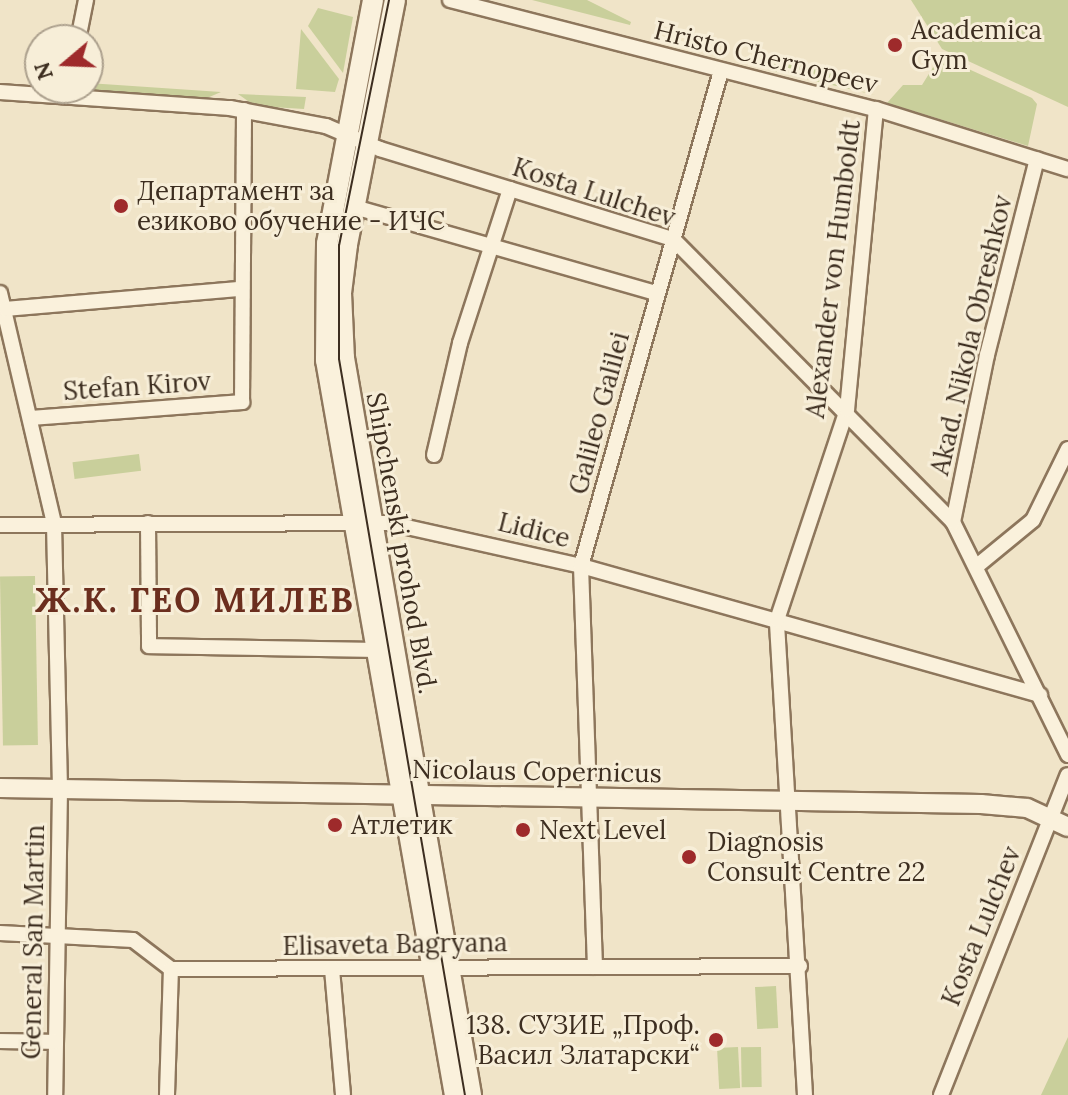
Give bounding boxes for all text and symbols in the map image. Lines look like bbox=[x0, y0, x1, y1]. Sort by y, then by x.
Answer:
street label: Hristo Chernopeev bbox=[651, 14, 881, 100]
place label: Academica Gym bbox=[911, 14, 1042, 76]
north arrow bbox=[24, 24, 104, 104]
marker: Academica Gym bbox=[886, 36, 904, 54]
text: N bbox=[27, 59, 59, 84]
street label: Alexander von Humboldt bbox=[799, 118, 867, 420]
street label: Kosta Lulchev bbox=[509, 151, 679, 233]
place label: Департамент за езиково обучение - ИЧС bbox=[137, 175, 445, 236]
street label: Akad. Nikola Obreshkov bbox=[924, 192, 1018, 478]
marker: Департамент за езиково обучение - ИЧС bbox=[112, 197, 130, 215]
street label: Galileo Galilei bbox=[562, 328, 636, 498]
street label: Stefan Kirov bbox=[62, 365, 212, 407]
street label: Shipchenski prohod Blvd. bbox=[360, 390, 444, 696]
street label: Lidice bbox=[495, 506, 573, 554]
district label: Ж.К. ГЕО МИЛЕВ bbox=[35, 580, 355, 620]
street label: Nicolaus Copernicus bbox=[412, 753, 662, 789]
place label: Атлетик bbox=[351, 809, 453, 841]
place label: Next Level bbox=[539, 814, 666, 846]
marker: Атлетик bbox=[326, 816, 344, 834]
marker: Next Level bbox=[514, 821, 532, 839]
street label: General San Martin bbox=[15, 824, 51, 1060]
place label: Diagnosis Consult Centre 22 bbox=[707, 826, 926, 888]
street label: Kosta Lulchev bbox=[935, 842, 1027, 1010]
marker: Diagnosis Consult Centre 22 bbox=[678, 846, 700, 868]
street label: Elisaveta Bagryana bbox=[282, 926, 508, 962]
place label: 138. СУЗИЕ „Проф. Васил Златарски“ bbox=[466, 1009, 700, 1070]
marker: 138. СУЗИЕ „Проф. Васил Златарски“ bbox=[707, 1031, 725, 1049]

